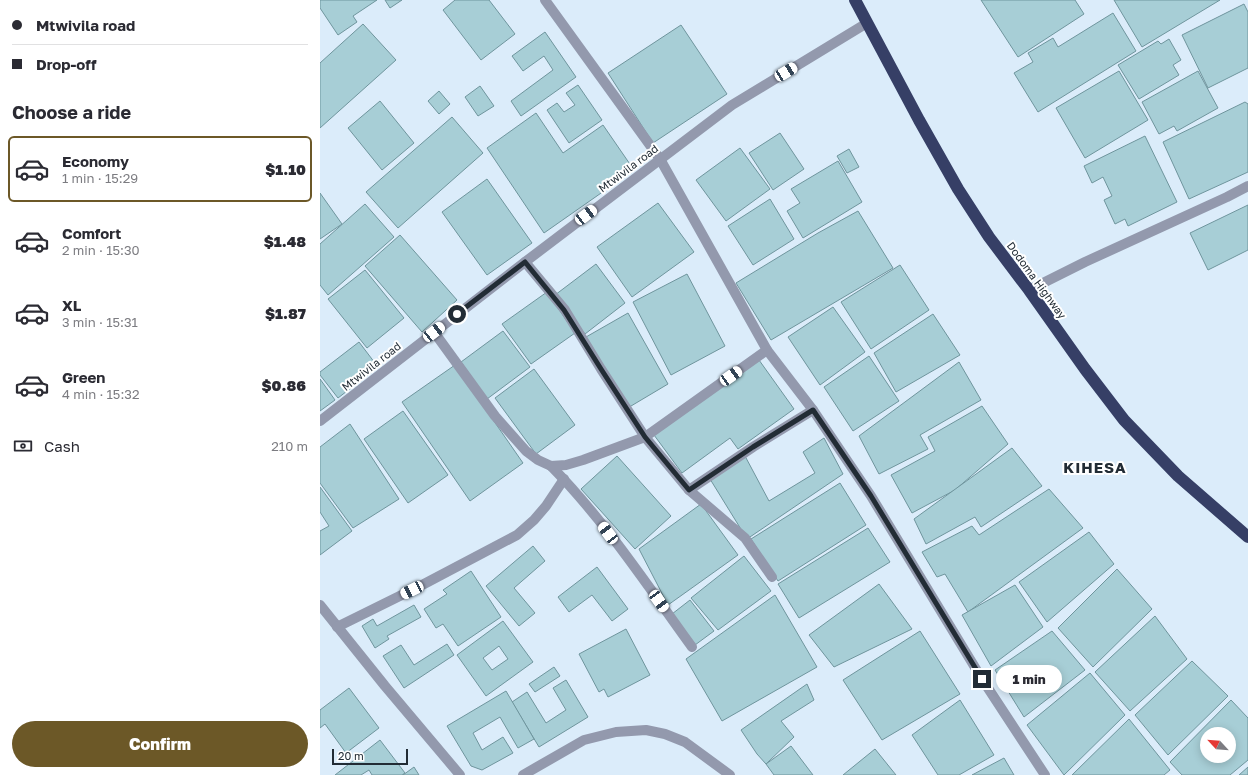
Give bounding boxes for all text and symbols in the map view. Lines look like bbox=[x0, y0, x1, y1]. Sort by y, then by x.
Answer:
text: Mtwivila road bbox=[36, 16, 135, 34]
text: Drop-off bbox=[36, 55, 96, 73]
car bbox=[773, 61, 799, 83]
text: Choose a ride bbox=[12, 101, 131, 123]
street label: Mtwivila road bbox=[596, 141, 660, 195]
icon: car bbox=[14, 151, 50, 187]
text: Economy bbox=[62, 152, 129, 170]
text: $1.10 bbox=[265, 160, 306, 178]
text: 1 min · 15:29 bbox=[62, 170, 138, 186]
car bbox=[573, 203, 599, 227]
icon: car bbox=[14, 223, 50, 259]
text: Comfort bbox=[62, 224, 121, 242]
text: $1.48 bbox=[264, 232, 306, 250]
street label: Dodoma Highway bbox=[1005, 239, 1069, 321]
text: 2 min · 15:30 bbox=[62, 242, 140, 258]
icon: car bbox=[14, 295, 50, 331]
text: XL bbox=[62, 296, 81, 314]
text: $1.87 bbox=[265, 304, 306, 322]
route start bbox=[448, 305, 466, 323]
text: 3 min · 15:31 bbox=[62, 314, 138, 330]
car bbox=[421, 320, 447, 344]
street label: Mtwivila road bbox=[339, 339, 403, 393]
car bbox=[718, 364, 744, 388]
icon: car bbox=[14, 367, 50, 403]
text: Green bbox=[62, 368, 105, 386]
text: $0.86 bbox=[262, 376, 306, 394]
text: 4 min · 15:32 bbox=[62, 386, 139, 402]
icon: cash bbox=[12, 435, 34, 457]
text: Cash bbox=[44, 437, 80, 455]
text: 210 m bbox=[271, 438, 308, 454]
district label: KIHESA bbox=[1063, 458, 1127, 476]
car bbox=[596, 520, 620, 546]
car bbox=[399, 579, 425, 601]
car bbox=[647, 588, 671, 614]
callout: 1 min bbox=[996, 665, 1062, 693]
route end bbox=[973, 670, 991, 688]
text: 1 min bbox=[1012, 671, 1046, 687]
button: Confirm bbox=[12, 721, 308, 767]
north arrow bbox=[1200, 727, 1236, 763]
map controls bbox=[1200, 727, 1236, 763]
scale bar bbox=[332, 747, 408, 766]
text: 20 m bbox=[338, 749, 364, 762]

